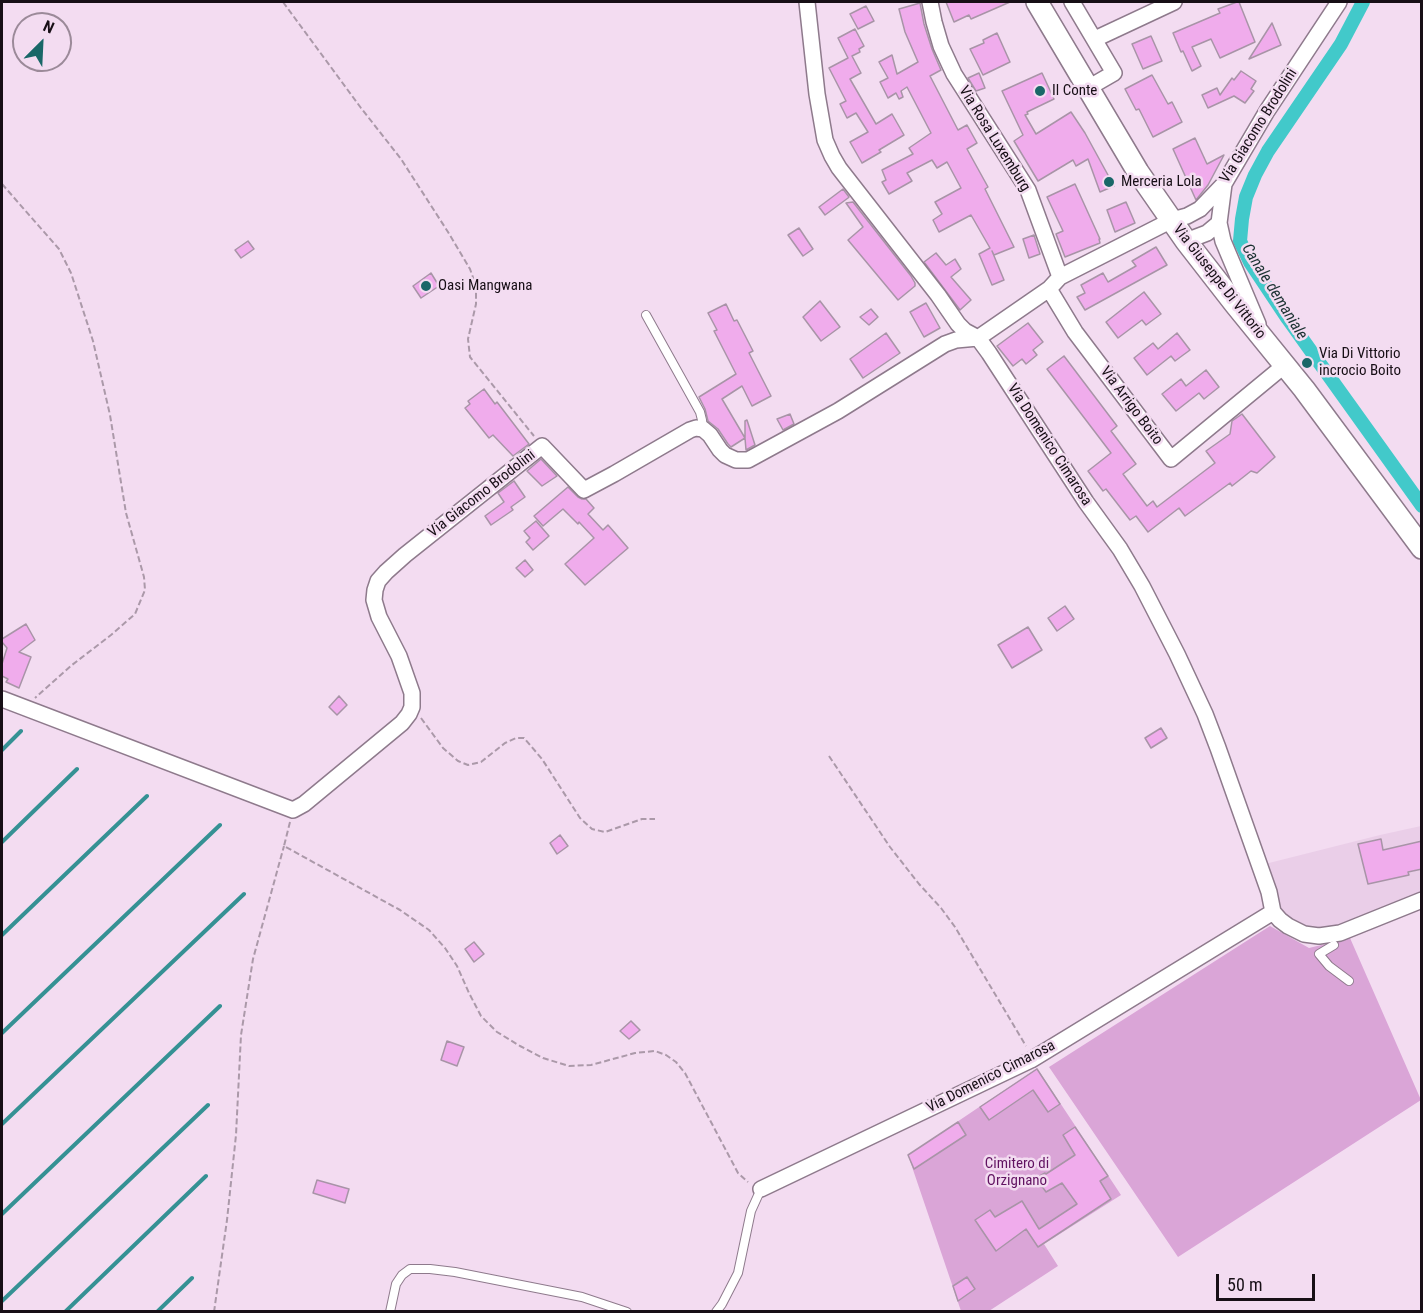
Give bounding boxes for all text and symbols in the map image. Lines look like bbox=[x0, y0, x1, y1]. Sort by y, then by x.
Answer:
north arrow bbox=[12, 12, 72, 72]
text: N bbox=[40, 16, 57, 38]
street label: Via Giacomo Brodolini bbox=[1217, 66, 1301, 186]
place label: Il Conte bbox=[1052, 82, 1097, 100]
street label: Via Rosa Luxemburg bbox=[954, 83, 1034, 195]
marker: Il Conte bbox=[1033, 84, 1047, 98]
place label: Merceria Lola bbox=[1121, 173, 1202, 191]
marker: Merceria Lola bbox=[1102, 175, 1116, 189]
street label: Via Giuseppe Di Vittorio bbox=[1169, 221, 1269, 343]
water label: Canale demaniale bbox=[1237, 241, 1311, 343]
place label: Oasi Mangwana bbox=[438, 277, 532, 295]
marker: Oasi Mangwana bbox=[419, 279, 433, 293]
place label: Via Di Vittorio incrocio Boito bbox=[1319, 345, 1401, 380]
marker: Via Di Vittorio incrocio Boito bbox=[1300, 356, 1314, 370]
street label: Via Arrigo Boito bbox=[1096, 363, 1166, 449]
street label: Via Domenico Cimarosa bbox=[1003, 381, 1095, 509]
street label: Via Giacomo Brodolini bbox=[425, 446, 539, 542]
street label: Via Domenico Cimarosa bbox=[924, 1037, 1058, 1117]
park label: Cimitero di Orzignano bbox=[985, 1155, 1049, 1190]
scale bar bbox=[1219, 1262, 1318, 1300]
text: 50 m bbox=[1227, 1274, 1262, 1295]

